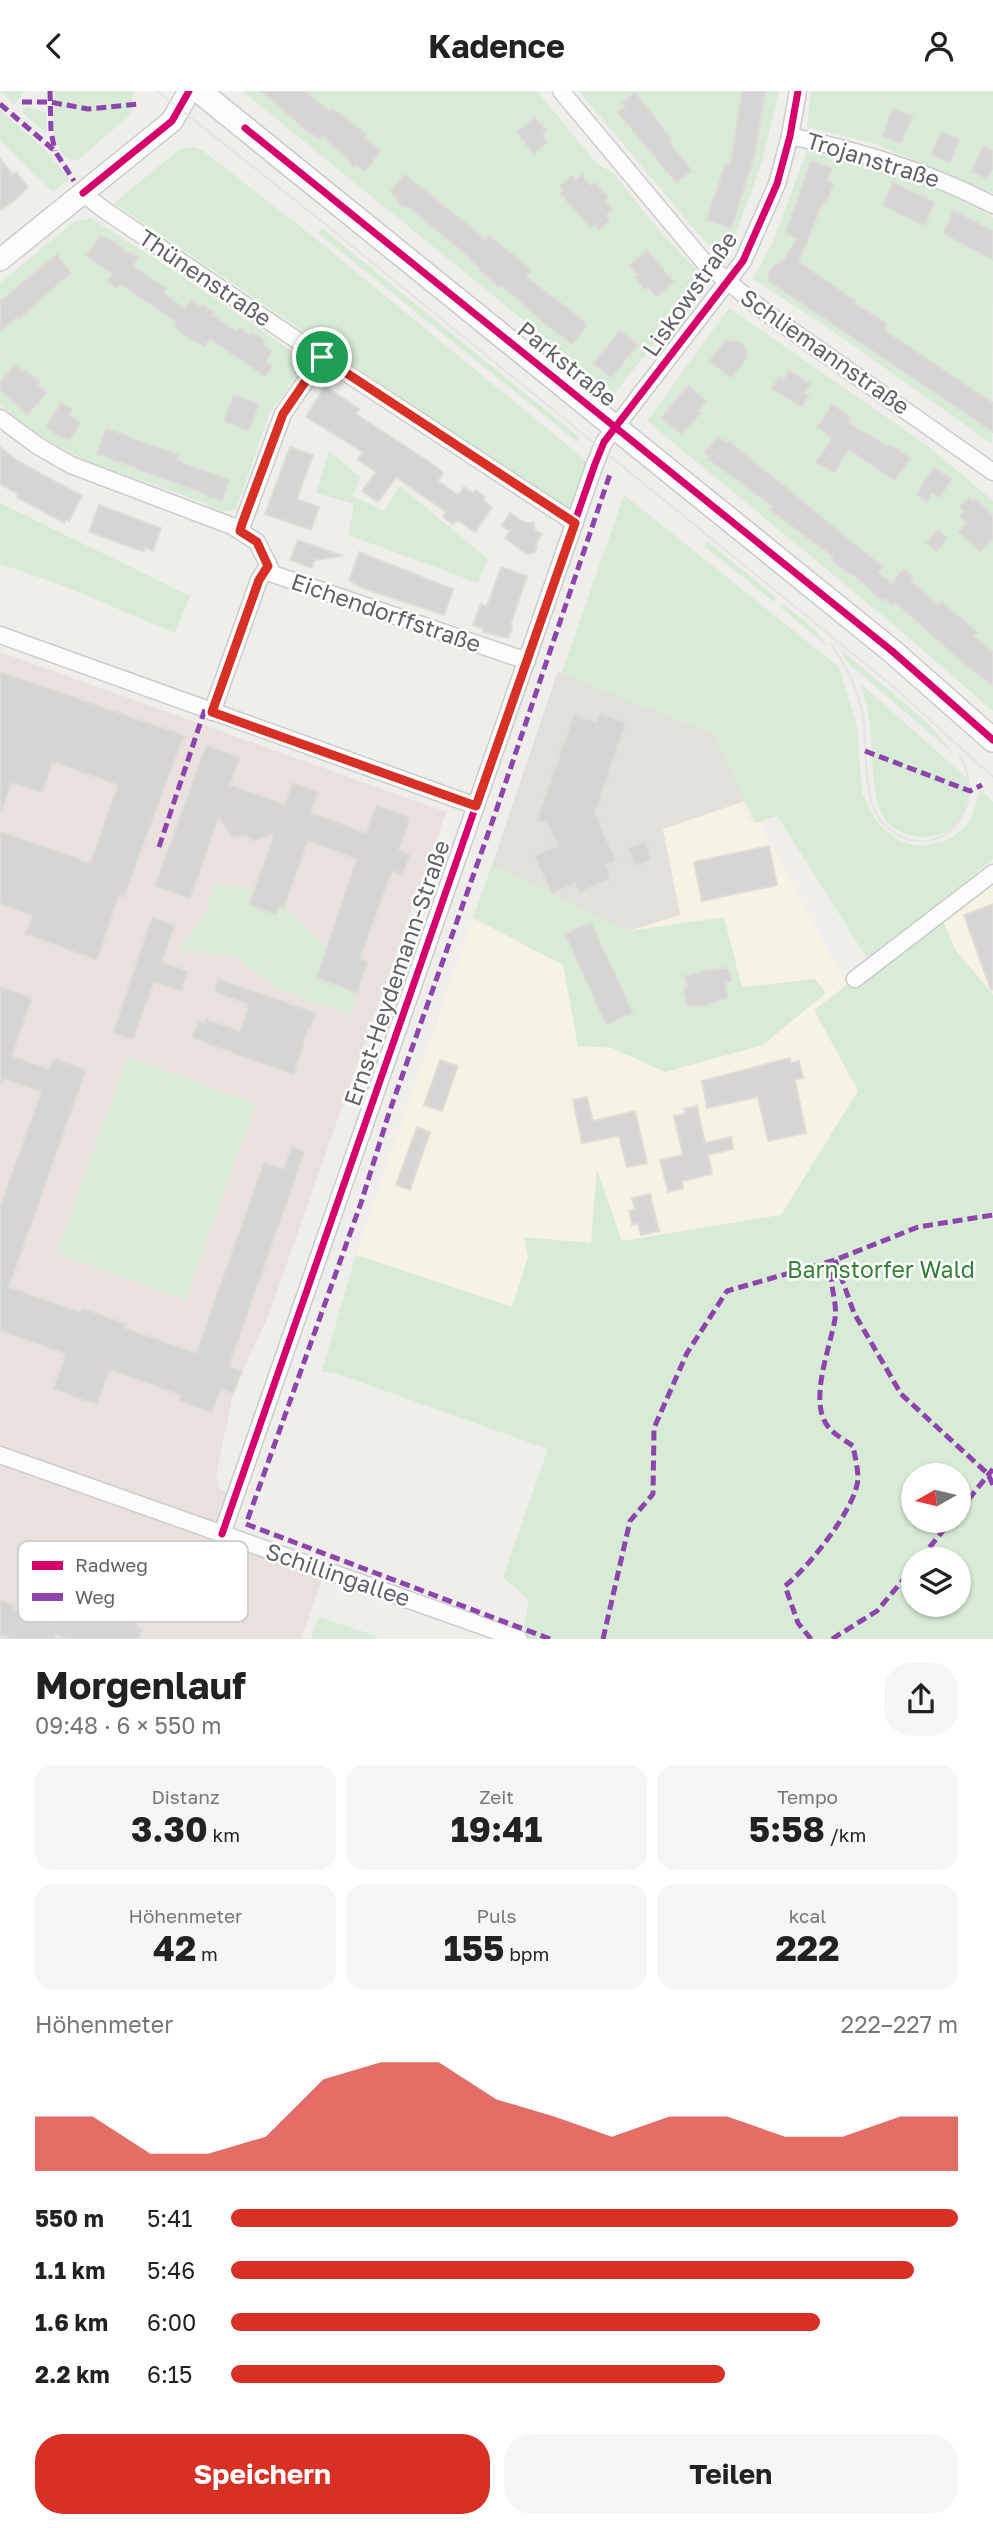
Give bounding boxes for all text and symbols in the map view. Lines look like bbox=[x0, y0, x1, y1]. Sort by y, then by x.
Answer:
icon: back bbox=[35, 27, 73, 65]
text: Kadence bbox=[428, 27, 565, 65]
icon: person bbox=[920, 27, 958, 65]
street label: Trojanstraße bbox=[803, 126, 943, 193]
street label: Thünenstraße bbox=[134, 223, 277, 332]
street label: Liskowstraße bbox=[636, 226, 743, 361]
street label: Schliemannstraße bbox=[736, 282, 915, 420]
street label: Parkstraße bbox=[512, 315, 623, 412]
pin bbox=[292, 327, 352, 387]
icon: arrive bbox=[303, 338, 341, 376]
street label: Eichendorffstraße bbox=[288, 566, 485, 658]
street label: Ernst-Heydemann-Straße bbox=[337, 836, 455, 1109]
park label: Barnstorfer Wald bbox=[787, 1255, 975, 1283]
north arrow bbox=[901, 1463, 971, 1533]
map controls bbox=[901, 1463, 971, 1617]
street label: Schillingallee bbox=[262, 1536, 414, 1612]
legend bbox=[18, 1541, 248, 1622]
button: layers bbox=[901, 1547, 971, 1617]
text: Radweg bbox=[75, 1553, 148, 1576]
text: Weg bbox=[75, 1585, 115, 1608]
text: Morgenlauf bbox=[35, 1662, 246, 1707]
button: share bbox=[884, 1662, 958, 1736]
text: 09:48 · 6 × 550 m bbox=[35, 1711, 222, 1739]
text: Distanz bbox=[151, 1785, 220, 1808]
text: Zeit bbox=[479, 1785, 514, 1808]
text: Tempo bbox=[777, 1785, 838, 1808]
text: 3.30 bbox=[131, 1808, 208, 1850]
text: 19:41 bbox=[451, 1808, 542, 1850]
text: 5:58 bbox=[749, 1808, 825, 1850]
text: km bbox=[208, 1823, 240, 1846]
text: /km bbox=[825, 1823, 866, 1846]
text: Höhenmeter bbox=[128, 1904, 243, 1927]
text: Puls bbox=[476, 1904, 517, 1927]
text: kcal bbox=[789, 1904, 826, 1927]
text: 42 bbox=[153, 1927, 196, 1969]
text: 155 bbox=[444, 1927, 504, 1969]
text: 222 bbox=[775, 1927, 840, 1969]
text: m bbox=[196, 1942, 218, 1965]
text: bpm bbox=[504, 1942, 549, 1965]
text: Höhenmeter bbox=[35, 2010, 173, 2038]
text: 222–227 m bbox=[841, 2010, 958, 2038]
text: 550 m bbox=[35, 2204, 104, 2232]
text: 5:41 bbox=[147, 2204, 192, 2232]
text: 1.1 km bbox=[35, 2256, 105, 2284]
text: 5:46 bbox=[147, 2256, 195, 2284]
text: 1.6 km bbox=[35, 2308, 108, 2336]
text: 6:00 bbox=[147, 2308, 196, 2336]
text: 2.2 km bbox=[35, 2360, 110, 2388]
text: 6:15 bbox=[147, 2360, 192, 2388]
button: Speichern bbox=[35, 2434, 490, 2514]
button: Teilen bbox=[504, 2434, 958, 2514]

